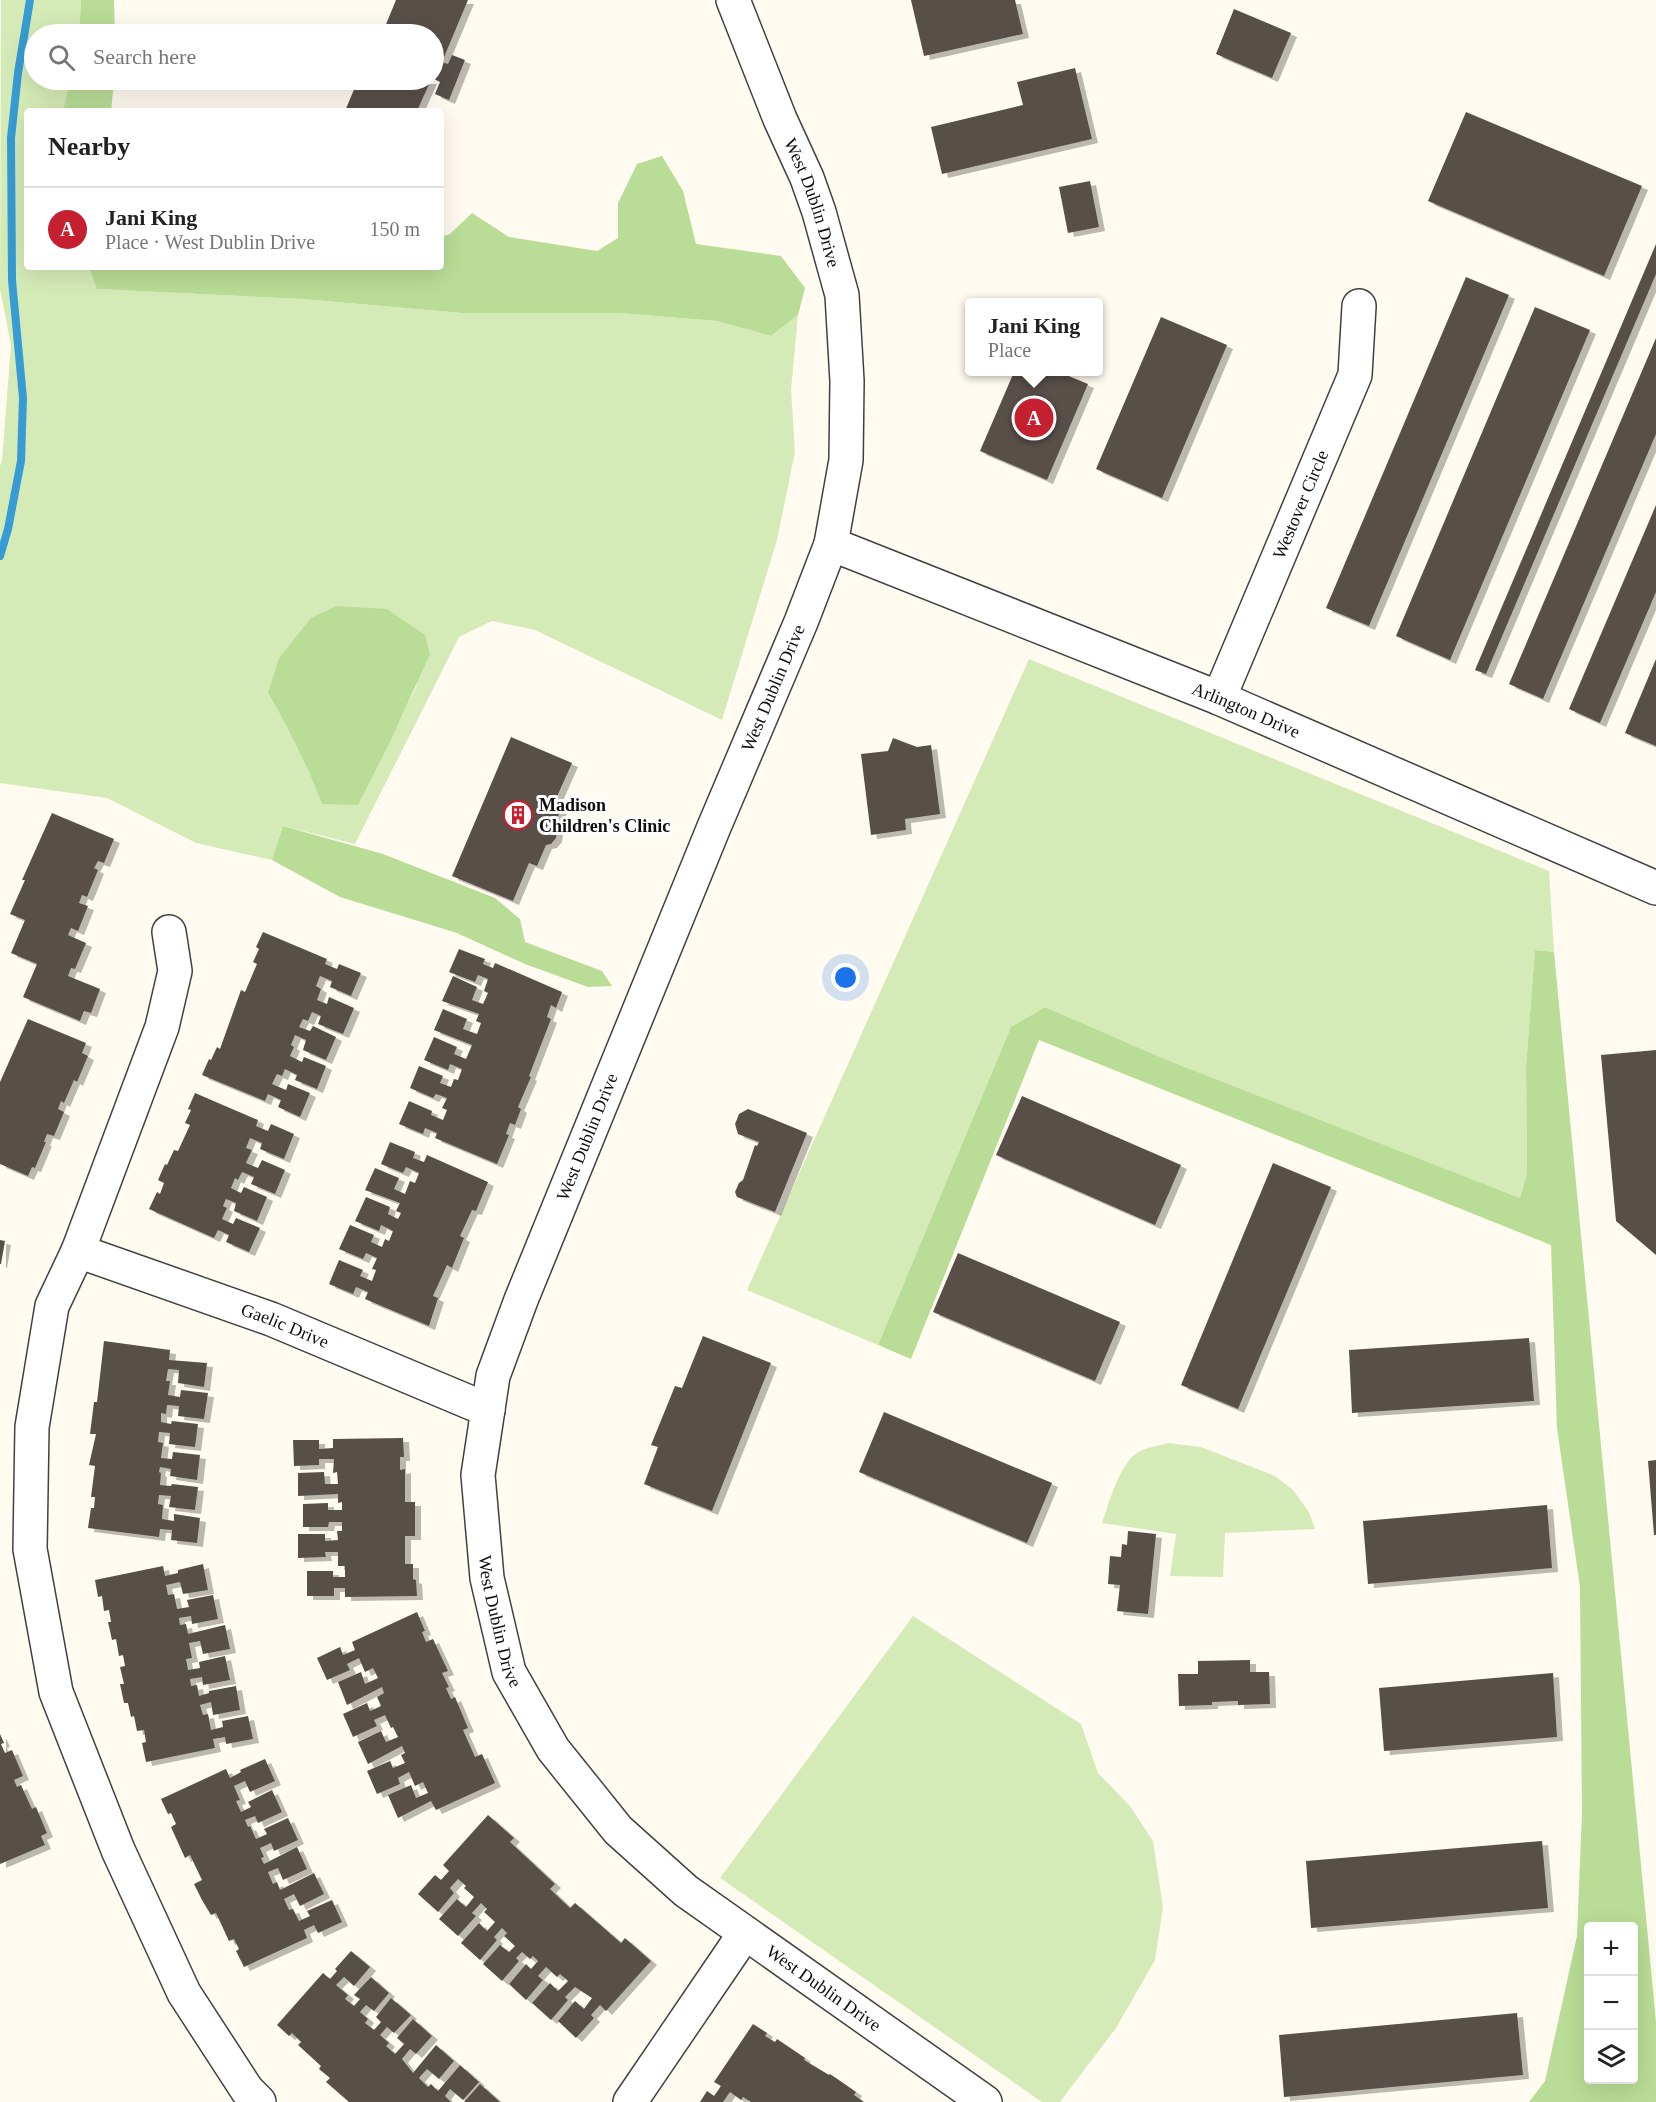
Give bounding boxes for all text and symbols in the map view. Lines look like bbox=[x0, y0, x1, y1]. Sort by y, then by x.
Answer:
search box bbox=[24, 24, 444, 90]
icon: search bbox=[45, 41, 78, 74]
text: Search here bbox=[93, 44, 196, 69]
text: Nearby bbox=[48, 132, 130, 161]
street label: West Dublin Drive bbox=[780, 135, 844, 270]
text: Jani King bbox=[105, 205, 197, 230]
text: A bbox=[60, 218, 75, 240]
text: 150 m bbox=[369, 218, 420, 240]
text: Place · West Dublin Drive bbox=[105, 231, 315, 253]
popup bbox=[965, 298, 1103, 376]
text: Jani King bbox=[988, 313, 1080, 338]
text: Place bbox=[988, 339, 1031, 361]
pin: A bbox=[1014, 396, 1054, 440]
street label: Westover Circle bbox=[1269, 447, 1332, 562]
street label: West Dublin Drive bbox=[737, 622, 809, 754]
street label: Arlington Drive bbox=[1189, 678, 1303, 742]
place label: Madison Children's Clinic bbox=[539, 795, 670, 836]
building icon: Madison Children's Clinic bbox=[502, 799, 534, 831]
your location bbox=[831, 963, 860, 992]
street label: West Dublin Drive bbox=[552, 1070, 622, 1204]
street label: Gaelic Drive bbox=[239, 1299, 332, 1352]
street label: West Dublin Drive bbox=[475, 1554, 526, 1691]
map controls bbox=[1584, 1922, 1638, 2084]
button: + bbox=[1584, 1922, 1638, 1976]
street label: West Dublin Drive bbox=[762, 1941, 885, 2035]
button: − bbox=[1584, 1976, 1638, 2030]
button: layers bbox=[1584, 2030, 1638, 2084]

